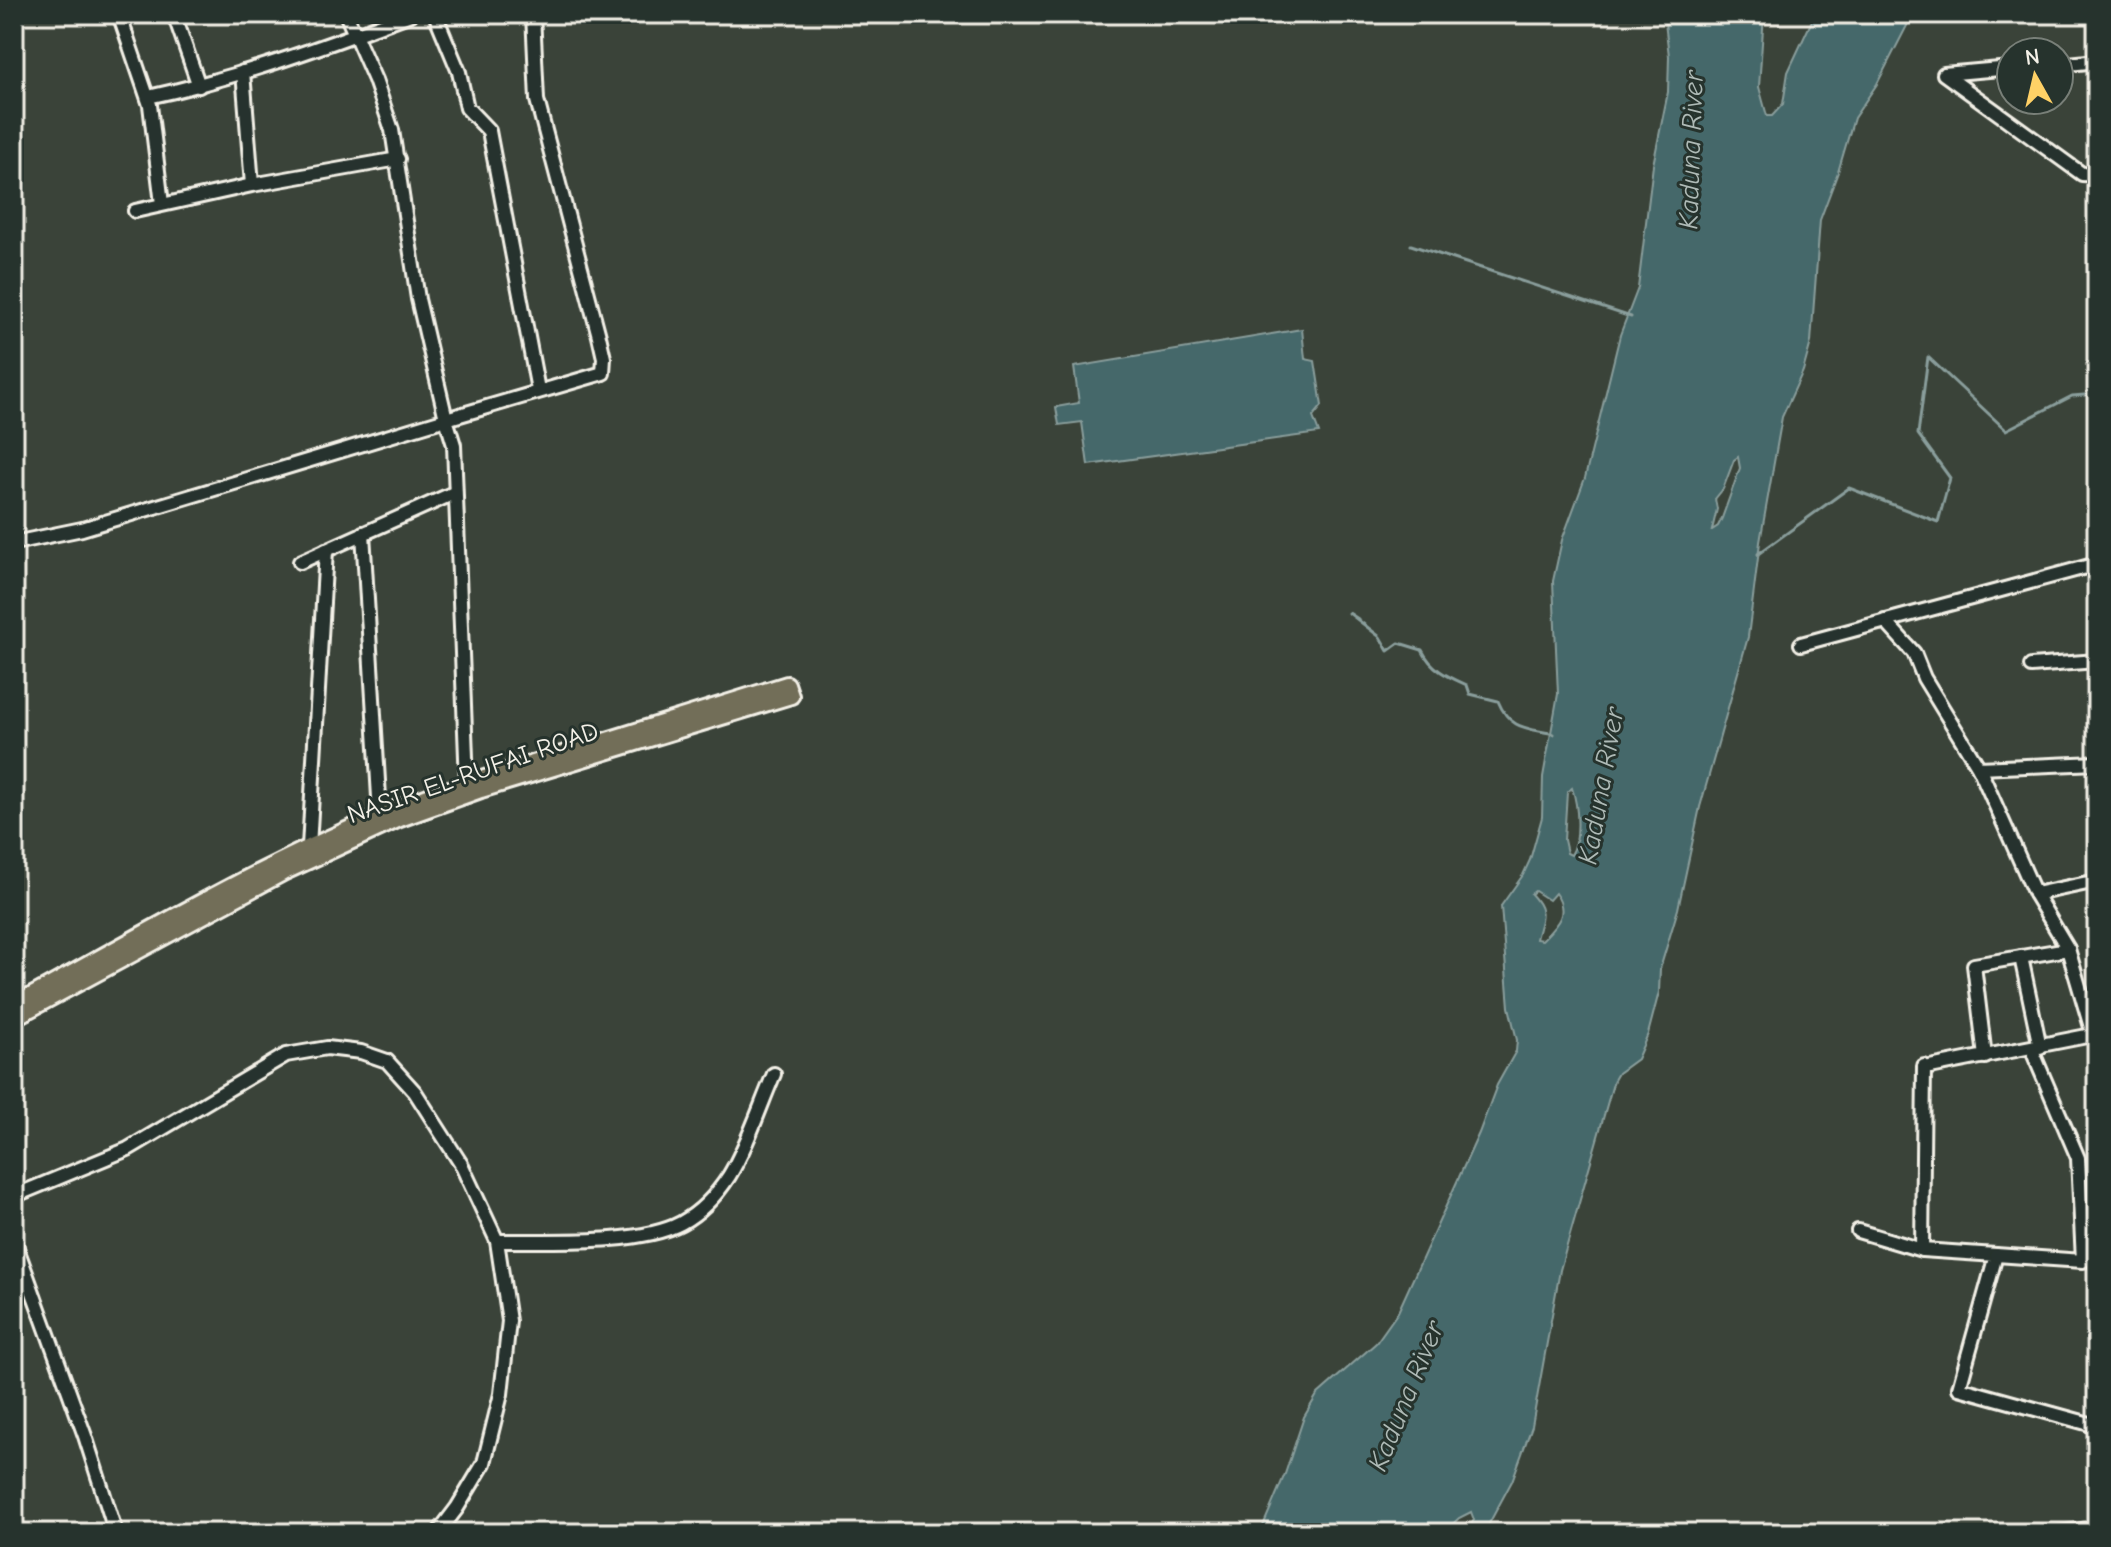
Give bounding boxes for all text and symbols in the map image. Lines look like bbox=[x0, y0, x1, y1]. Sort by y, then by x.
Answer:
north arrow bbox=[1995, 36, 2075, 116]
text: N bbox=[2023, 43, 2041, 71]
water label: Kaduna River bbox=[1672, 68, 1710, 230]
water label: Kaduna River bbox=[1571, 703, 1631, 867]
street label: NASIR EL-RUFAI ROAD bbox=[343, 716, 603, 830]
water label: Kaduna River bbox=[1361, 1315, 1451, 1476]

